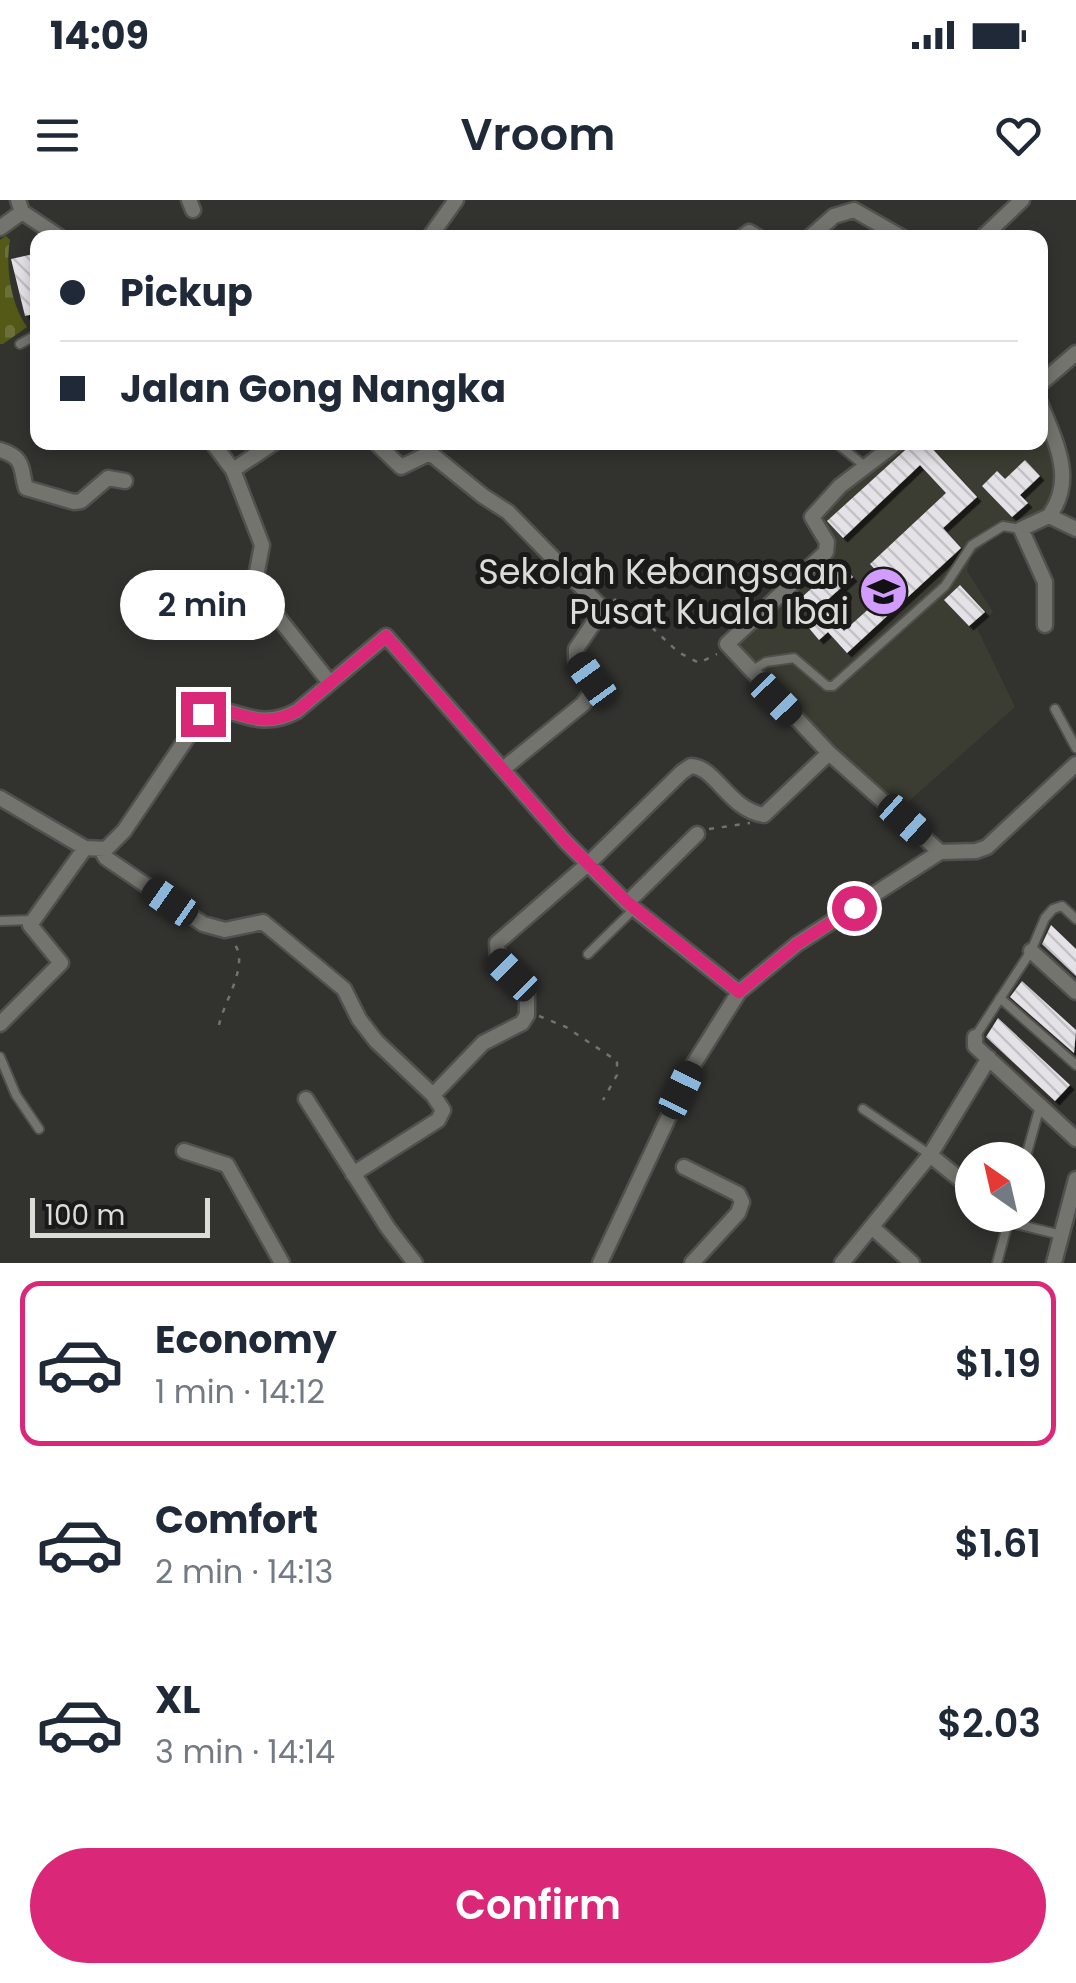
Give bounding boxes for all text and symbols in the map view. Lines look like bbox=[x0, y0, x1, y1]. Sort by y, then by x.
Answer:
text: 14:09 bbox=[50, 9, 149, 62]
text: Vroom bbox=[461, 103, 615, 166]
icon: menu bbox=[30, 108, 85, 163]
icon: heart bbox=[991, 108, 1046, 163]
text: Pickup bbox=[120, 266, 253, 319]
text: Jalan Gong Nangka bbox=[120, 362, 506, 415]
place label: Sekolah Kebangsaan Pusat Kuala Ibai bbox=[478, 547, 849, 636]
school or university icon: Sekolah Kebangsaan Pusat Kuala Ibai bbox=[858, 566, 910, 618]
callout: 2 min bbox=[120, 569, 286, 639]
text: 2 min bbox=[158, 582, 247, 627]
car bbox=[562, 647, 622, 713]
car bbox=[744, 667, 808, 731]
route end bbox=[181, 692, 226, 737]
car bbox=[873, 789, 937, 851]
car bbox=[137, 873, 203, 931]
route start bbox=[832, 886, 877, 931]
car bbox=[480, 943, 544, 1007]
car bbox=[654, 1056, 708, 1124]
north arrow bbox=[955, 1142, 1045, 1232]
map controls bbox=[955, 1142, 1045, 1232]
scale bar bbox=[30, 1193, 210, 1238]
text: 100 m bbox=[45, 1196, 125, 1235]
text: Economy bbox=[155, 1313, 337, 1366]
icon: car bbox=[35, 1319, 125, 1409]
text: $1.19 bbox=[955, 1337, 1041, 1390]
text: 1 min · 14:12 bbox=[155, 1369, 325, 1414]
text: Comfort bbox=[155, 1493, 318, 1546]
icon: car bbox=[35, 1499, 125, 1589]
text: $1.61 bbox=[954, 1517, 1041, 1570]
text: 2 min · 14:13 bbox=[155, 1549, 333, 1594]
text: XL bbox=[155, 1673, 200, 1726]
icon: car bbox=[35, 1679, 125, 1769]
text: $2.03 bbox=[937, 1697, 1041, 1750]
text: 3 min · 14:14 bbox=[155, 1729, 335, 1774]
button: Confirm bbox=[30, 1848, 1046, 1963]

